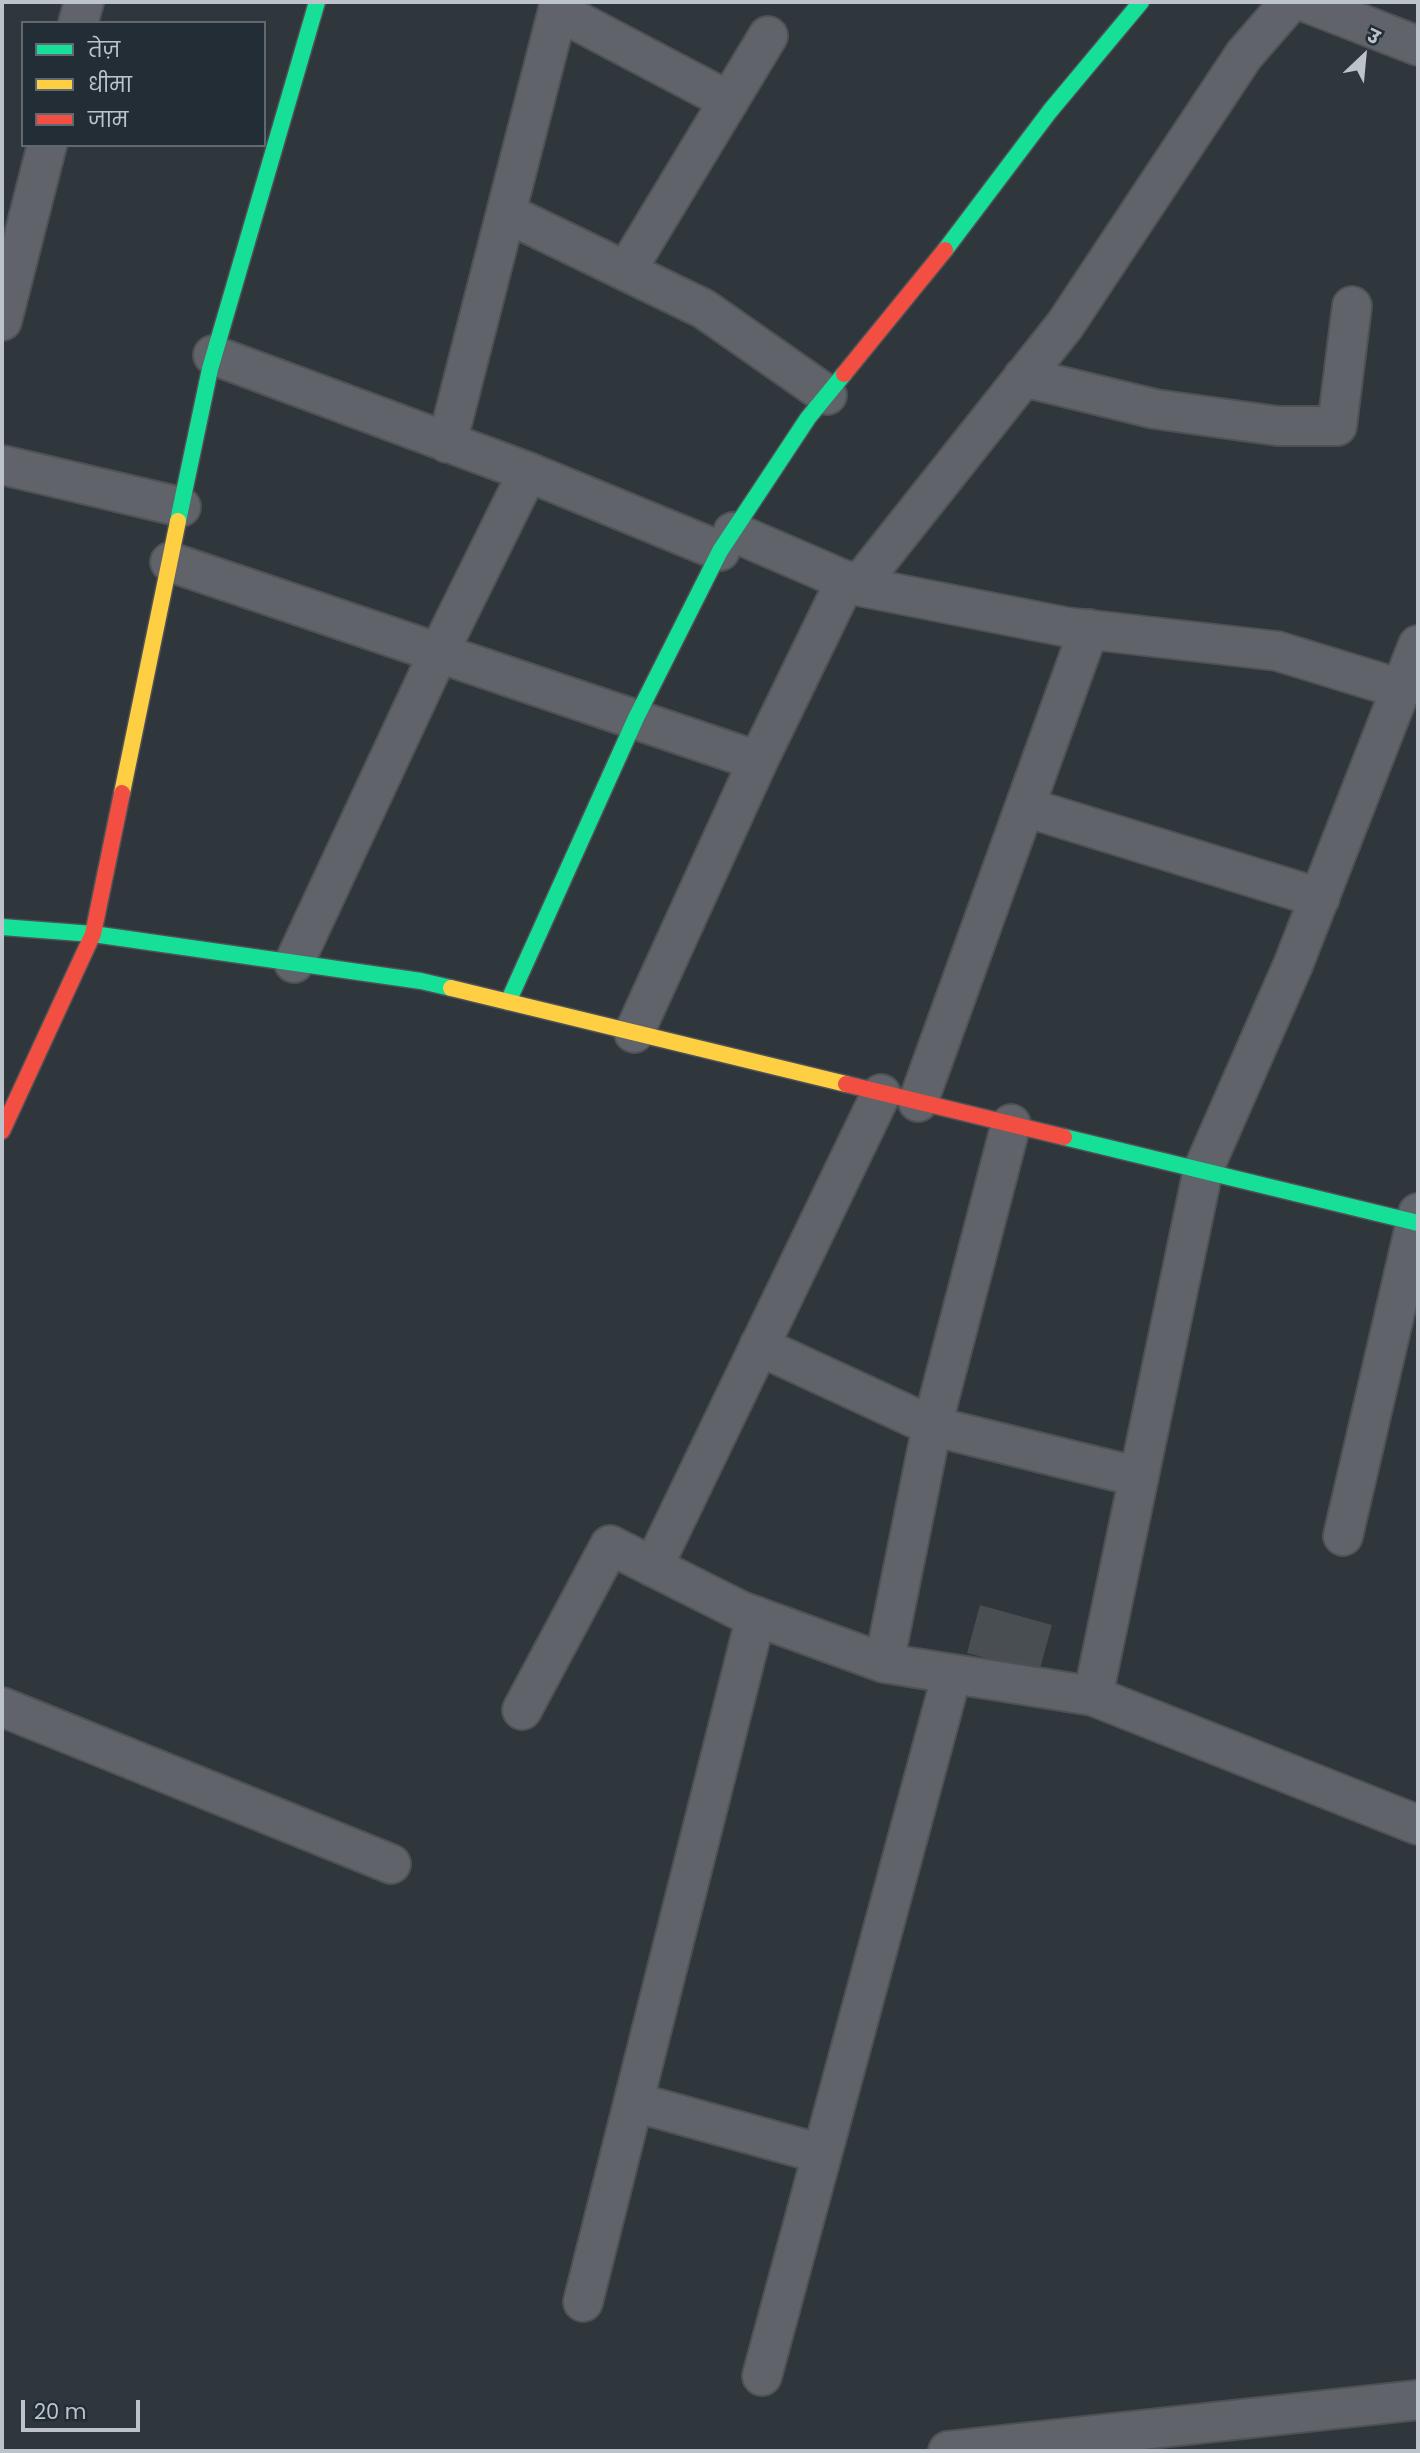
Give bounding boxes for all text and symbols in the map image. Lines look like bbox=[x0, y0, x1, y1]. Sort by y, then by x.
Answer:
legend bbox=[21, 21, 266, 147]
north arrow bbox=[1329, 21, 1399, 91]
text: उ bbox=[1363, 22, 1384, 51]
text: तेज़ bbox=[88, 35, 120, 64]
text: धीमा bbox=[88, 70, 132, 99]
text: जाम bbox=[88, 105, 128, 134]
scale bar bbox=[24, 2386, 144, 2430]
text: 20 m bbox=[34, 2397, 87, 2426]

